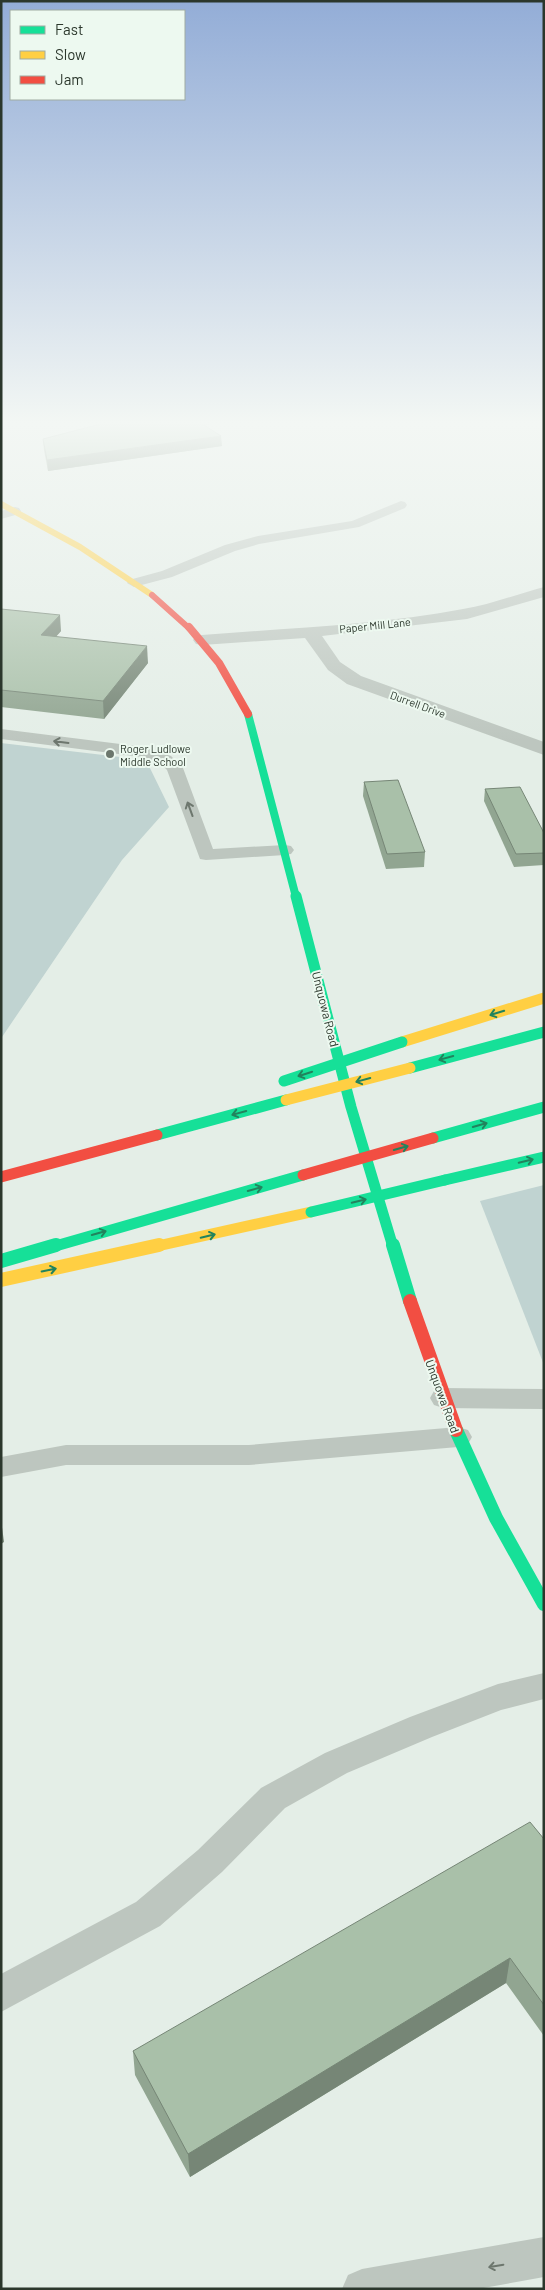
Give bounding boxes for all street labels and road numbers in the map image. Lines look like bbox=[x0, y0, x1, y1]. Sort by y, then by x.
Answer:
street label: Paper Mill Lane bbox=[339, 615, 411, 635]
street label: Durrell Drive bbox=[388, 688, 448, 720]
street label: Unquowa Road bbox=[310, 970, 342, 1048]
street label: Unquowa Road bbox=[423, 1357, 463, 1435]

